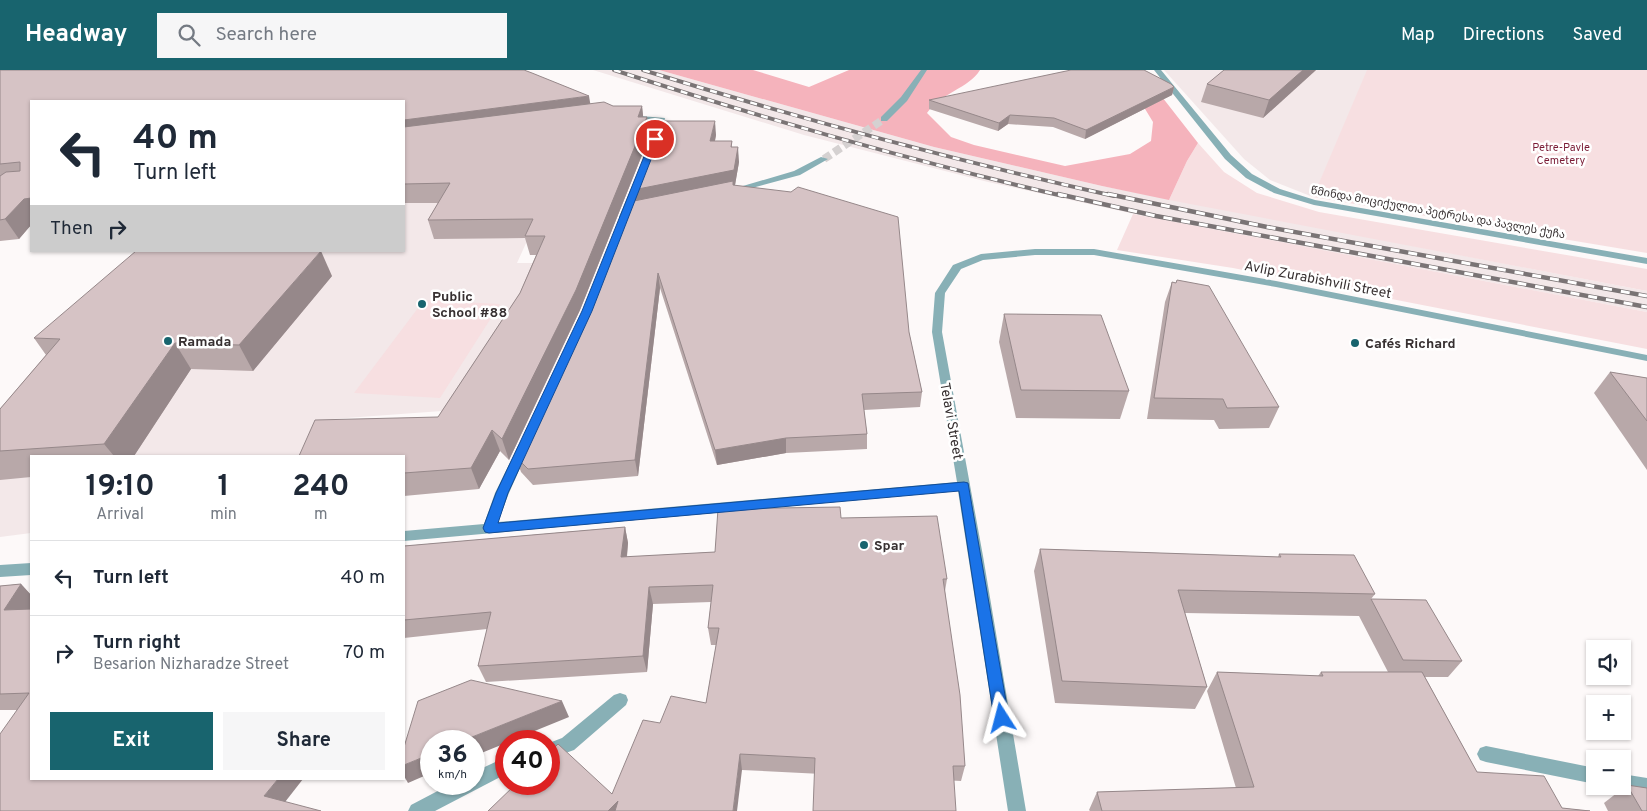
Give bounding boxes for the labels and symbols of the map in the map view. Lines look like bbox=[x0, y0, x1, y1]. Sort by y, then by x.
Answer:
pin bbox=[634, 118, 676, 160]
park label: Petre-Pavle Cemetery bbox=[1532, 141, 1590, 168]
street label: წმინდა მოციქულთა პეტრესა და პავლეს ქუჩა bbox=[1309, 184, 1566, 242]
street label: Avlip Zurabishvili Street bbox=[1243, 258, 1393, 303]
place label: Public School #88 bbox=[432, 289, 507, 322]
marker: Public School #88 bbox=[416, 298, 428, 310]
place label: Ramada bbox=[178, 334, 231, 351]
marker: Ramada bbox=[162, 335, 174, 347]
place label: Cafés Richard bbox=[1365, 336, 1456, 353]
marker: Cafés Richard bbox=[1349, 337, 1361, 349]
street label: Telavi Street bbox=[935, 381, 966, 461]
place label: Spar bbox=[874, 538, 905, 555]
marker: Spar bbox=[858, 539, 870, 551]
position arrow bbox=[975, 691, 1027, 743]
speed limit sign: 40 bbox=[495, 730, 560, 795]

